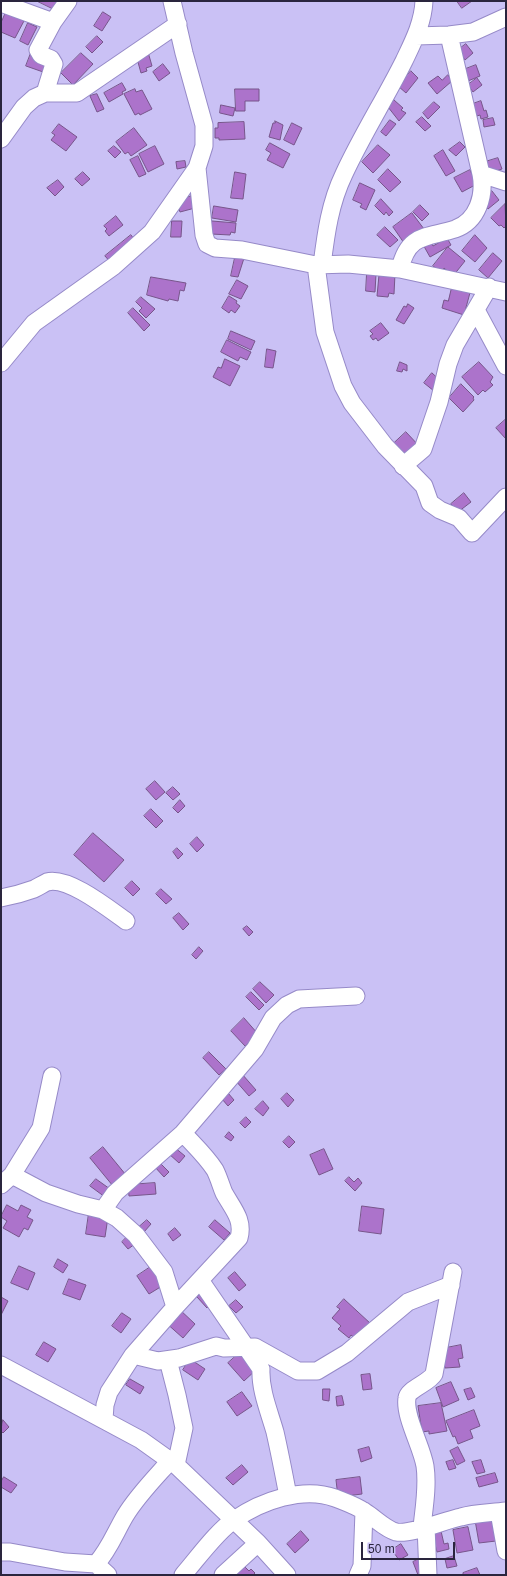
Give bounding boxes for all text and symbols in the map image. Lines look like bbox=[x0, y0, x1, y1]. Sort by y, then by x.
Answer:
scale bar bbox=[363, 1534, 457, 1560]
text: 50 m bbox=[368, 1542, 395, 1556]

